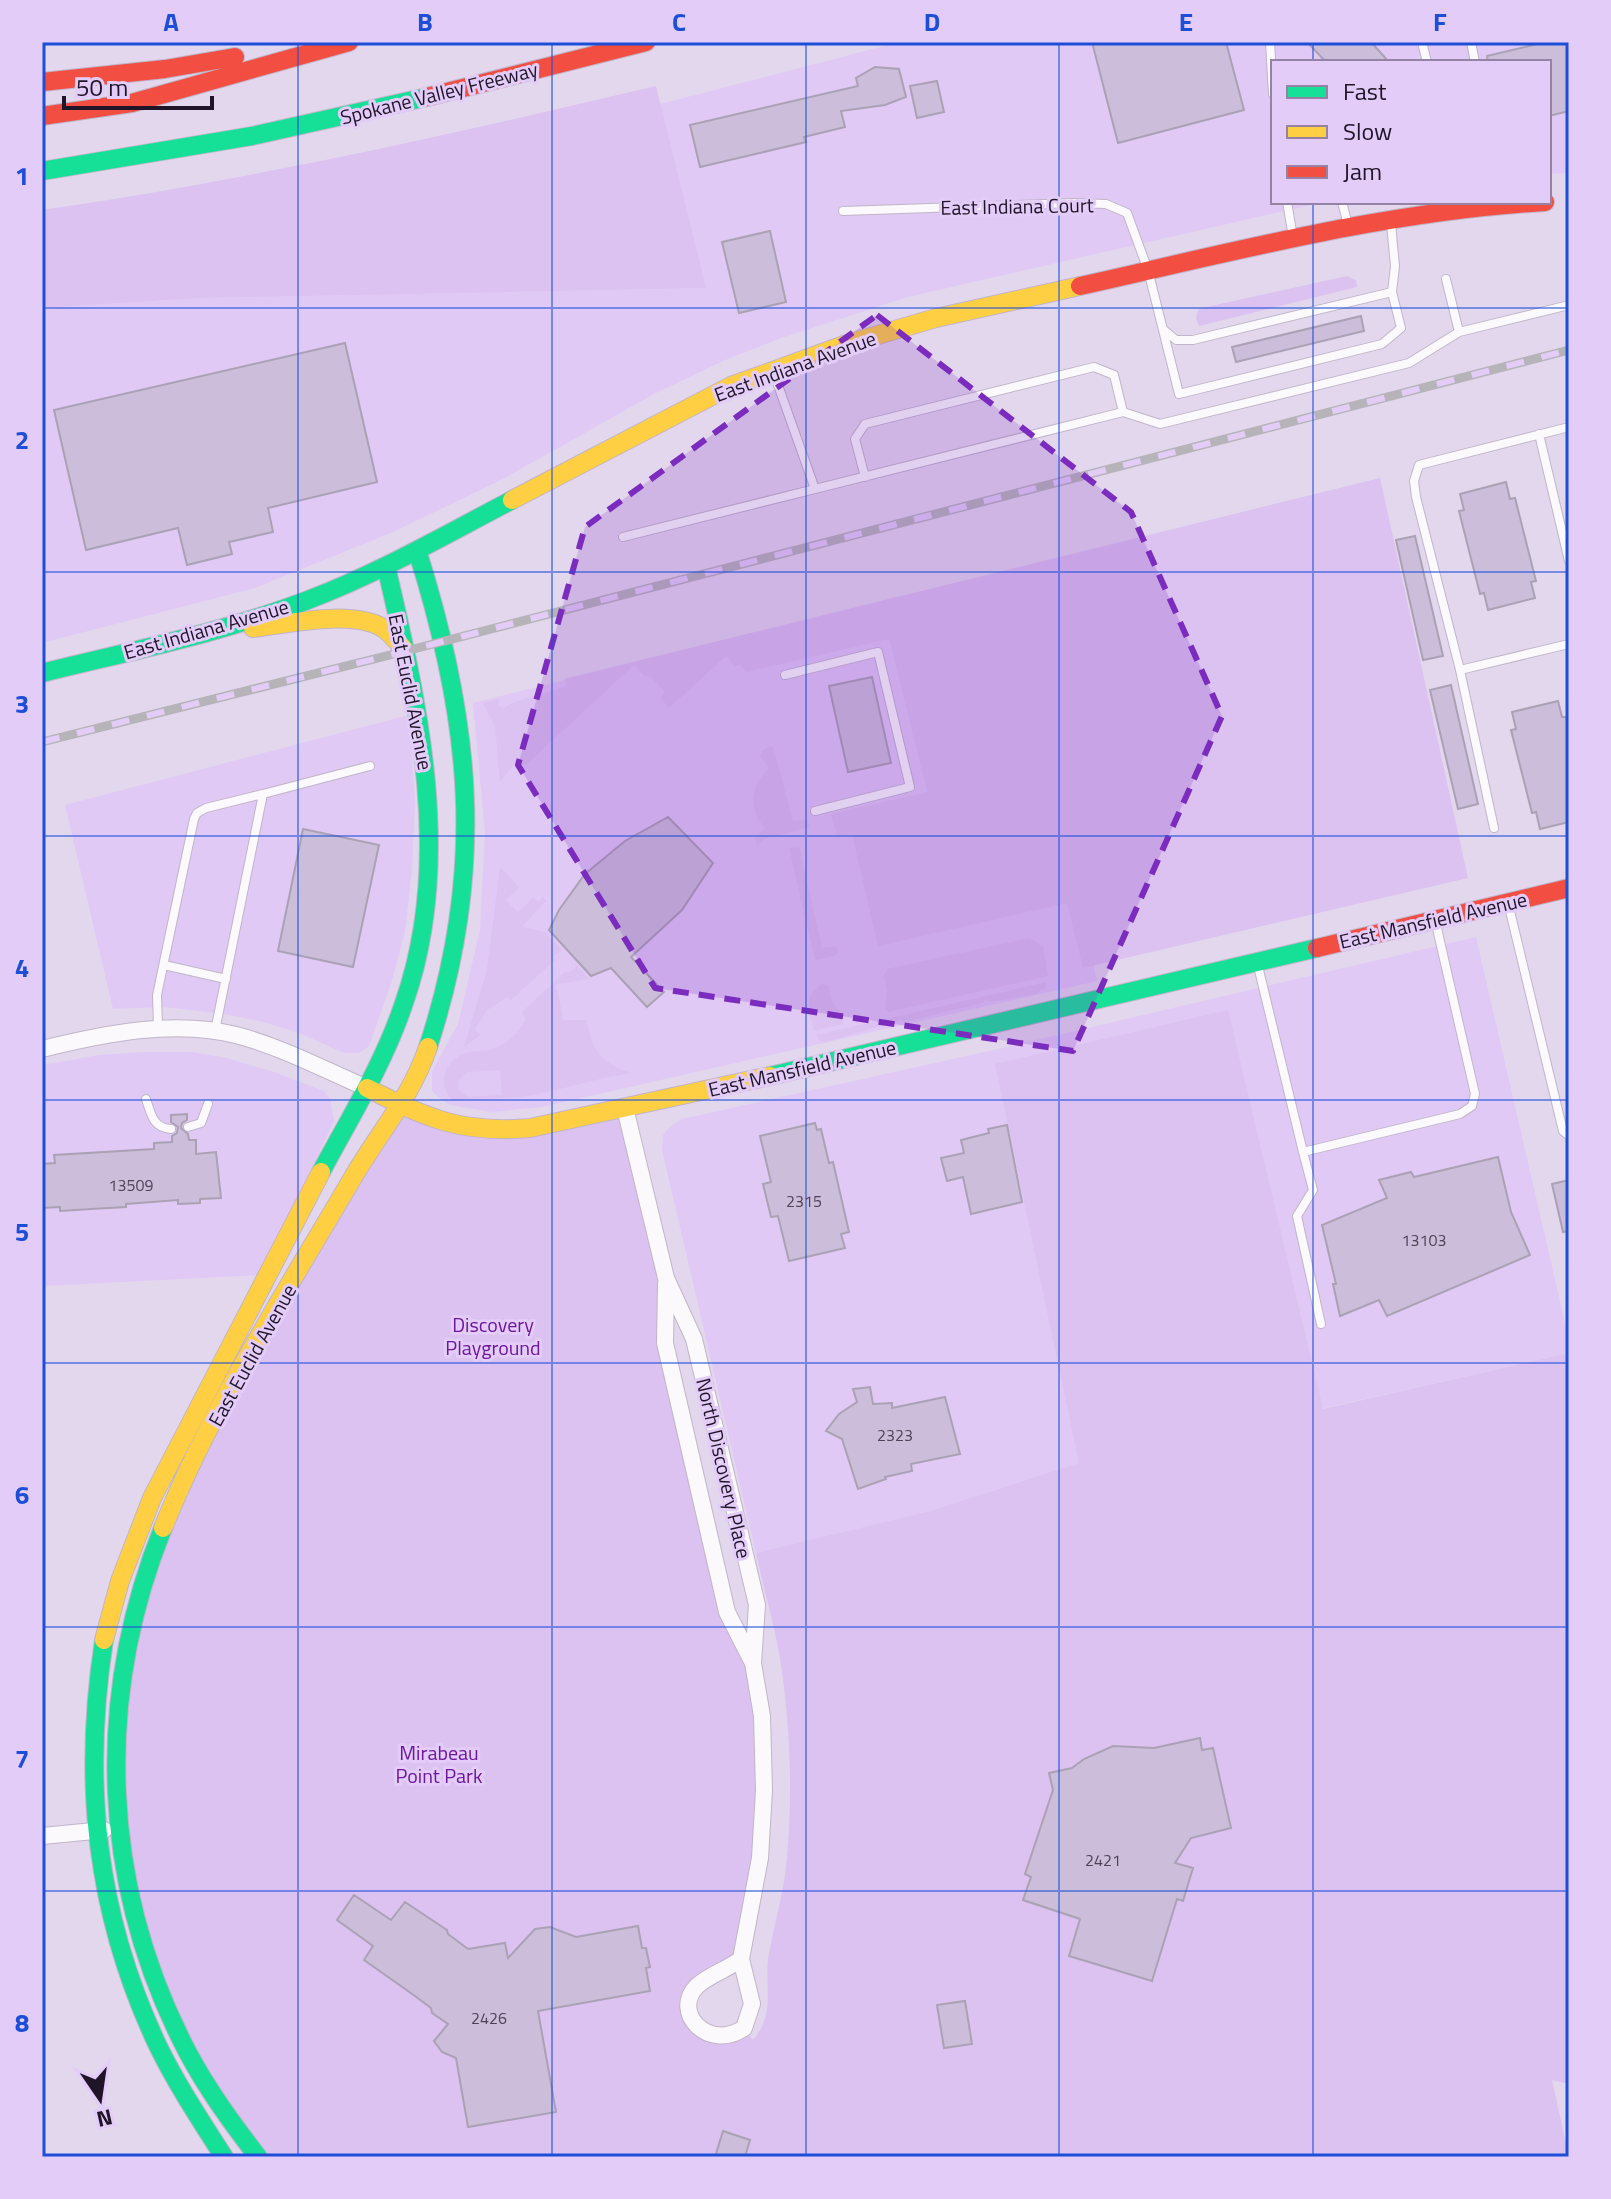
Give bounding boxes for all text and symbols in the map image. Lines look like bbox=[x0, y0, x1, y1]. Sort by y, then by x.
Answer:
text: A bbox=[163, 2, 179, 41]
text: B bbox=[417, 2, 433, 41]
text: C bbox=[672, 2, 686, 41]
text: D bbox=[924, 2, 940, 41]
text: E bbox=[1179, 2, 1193, 41]
text: F bbox=[1433, 2, 1447, 41]
street label: Spokane Valley Freeway bbox=[337, 53, 541, 133]
scale bar bbox=[64, 60, 212, 110]
legend bbox=[1271, 60, 1551, 204]
text: 50 m bbox=[76, 69, 128, 105]
text: Fast bbox=[1343, 73, 1387, 109]
text: Slow bbox=[1343, 113, 1392, 149]
text: Jam bbox=[1343, 153, 1382, 189]
text: 1 bbox=[15, 156, 29, 195]
street label: East Indiana Court bbox=[940, 189, 1094, 223]
street label: East Indiana Avenue bbox=[710, 322, 880, 410]
text: 2 bbox=[15, 420, 29, 459]
street label: East Indiana Avenue bbox=[120, 591, 292, 667]
street label: East Euclid Avenue bbox=[381, 611, 441, 773]
text: 3 bbox=[15, 684, 29, 723]
street label: East Mansfield Avenue bbox=[1336, 883, 1530, 957]
text: 4 bbox=[15, 948, 29, 987]
street label: East Mansfield Avenue bbox=[705, 1031, 899, 1105]
house number: 13509 bbox=[109, 1173, 153, 1197]
house number: 2315 bbox=[786, 1189, 822, 1213]
text: 5 bbox=[15, 1212, 29, 1251]
house number: 13103 bbox=[1402, 1228, 1446, 1252]
street label: East Euclid Avenue bbox=[200, 1278, 304, 1432]
park label: Discovery Playground bbox=[445, 1309, 541, 1363]
street label: North Discovery Place bbox=[688, 1375, 760, 1561]
house number: 2323 bbox=[877, 1423, 913, 1447]
text: 6 bbox=[15, 1475, 29, 1514]
park label: Mirabeau Point Park bbox=[395, 1737, 483, 1791]
text: 7 bbox=[15, 1739, 29, 1778]
house number: 2421 bbox=[1085, 1848, 1121, 1872]
text: 8 bbox=[15, 2003, 29, 2042]
house number: 2426 bbox=[471, 2006, 507, 2030]
north arrow bbox=[60, 2059, 140, 2139]
text: N bbox=[93, 2100, 116, 2137]

